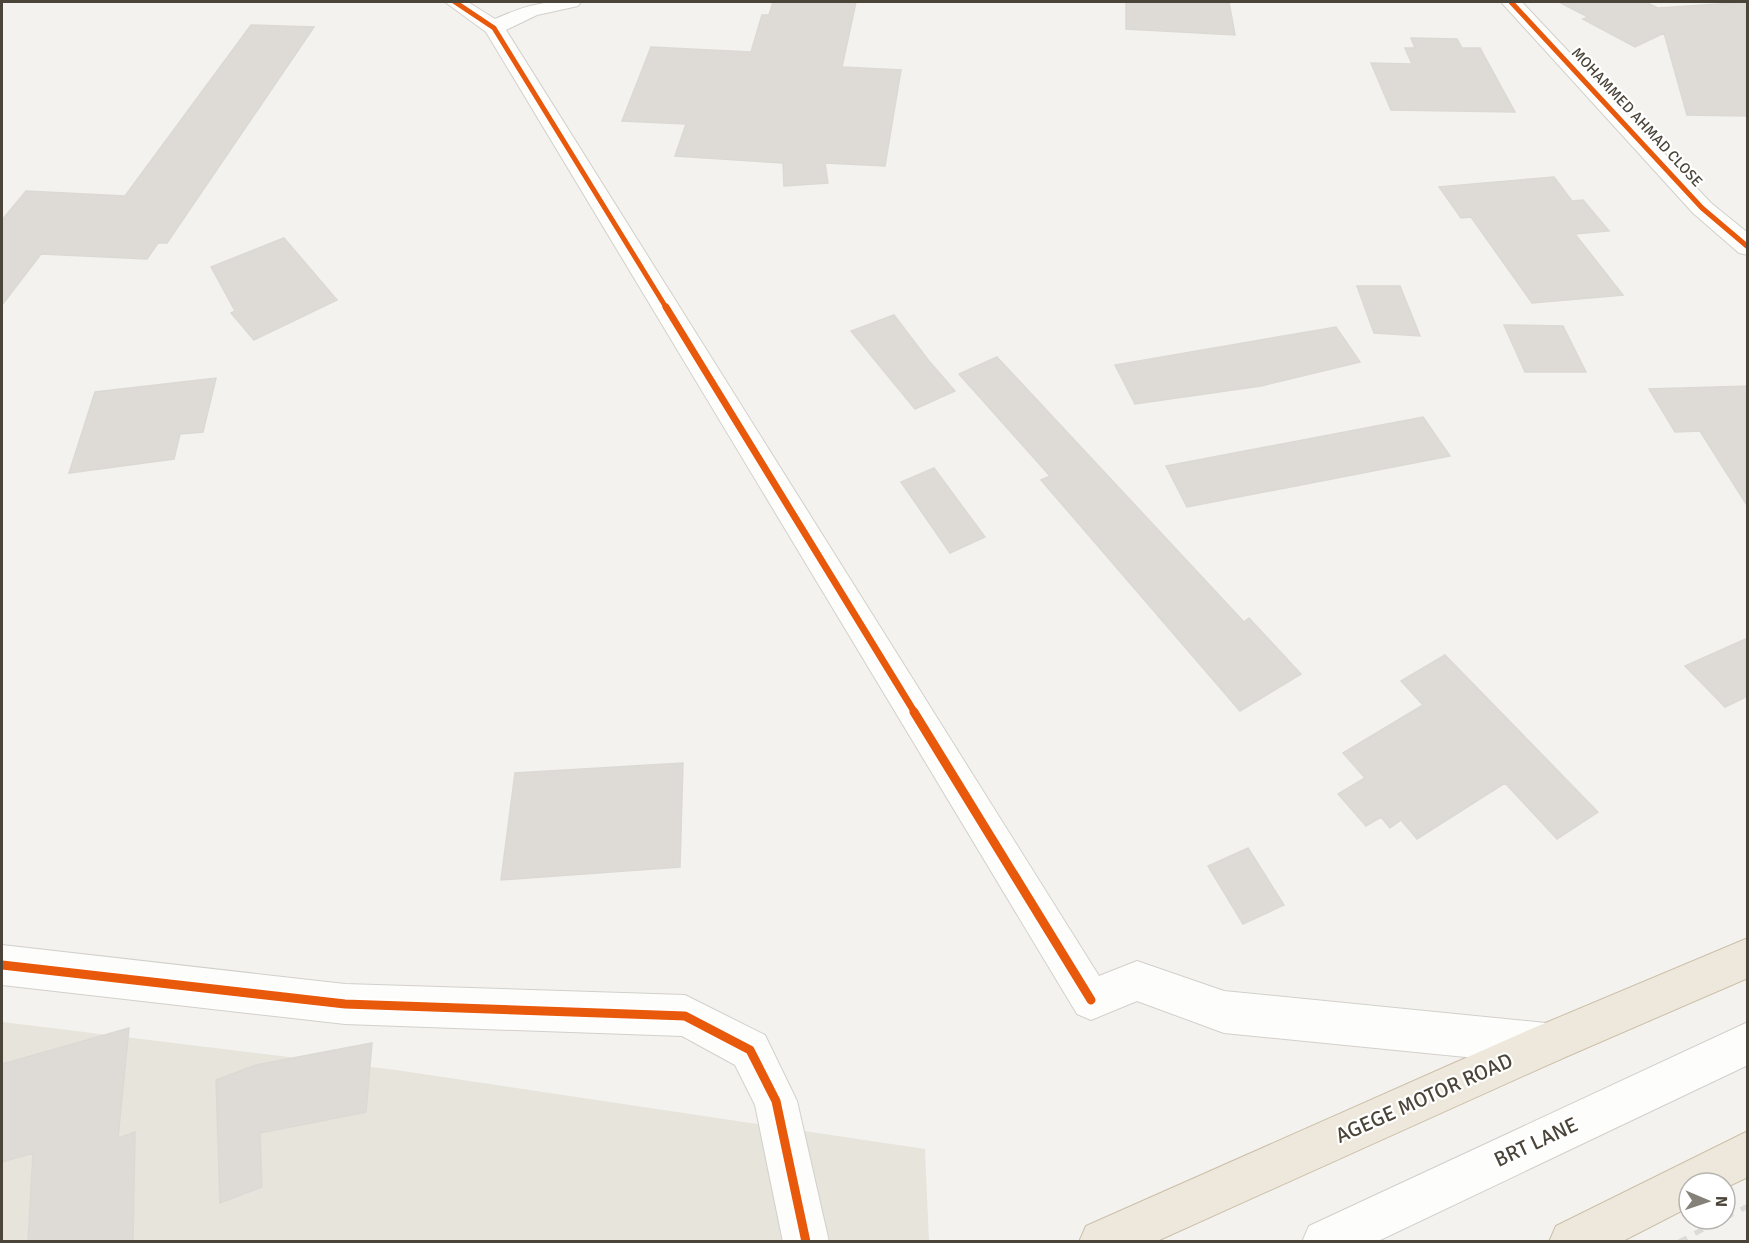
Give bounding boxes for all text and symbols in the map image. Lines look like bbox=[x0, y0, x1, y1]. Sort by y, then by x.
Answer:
street label: MOHAMMED AHMAD CLOSE bbox=[1568, 44, 1706, 190]
street label: AGEGE MOTOR ROAD bbox=[1331, 1047, 1517, 1149]
street label: BRT LANE bbox=[1490, 1111, 1582, 1173]
north arrow bbox=[1677, 1171, 1737, 1231]
text: N bbox=[1711, 1196, 1731, 1207]

